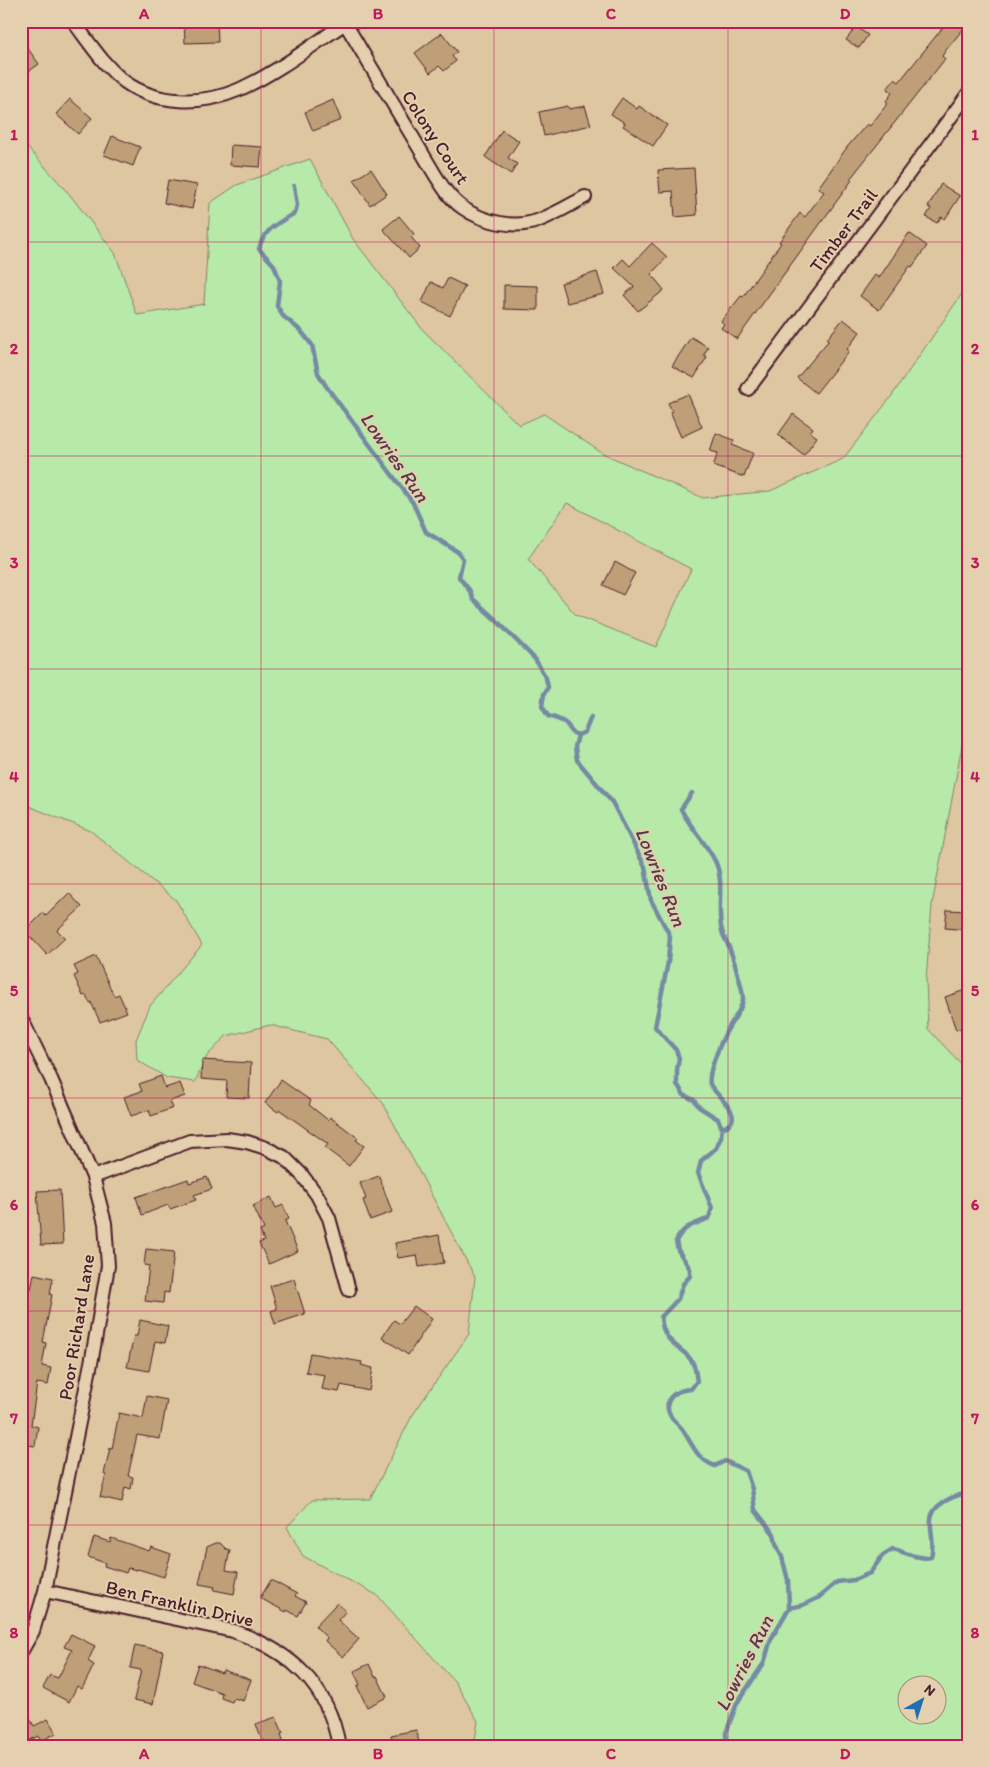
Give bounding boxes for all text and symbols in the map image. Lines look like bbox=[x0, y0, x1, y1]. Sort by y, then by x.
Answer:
text: A bbox=[138, 4, 150, 23]
text: B bbox=[373, 4, 384, 23]
text: C bbox=[606, 4, 617, 23]
text: D bbox=[840, 4, 851, 23]
street label: Colony Court bbox=[397, 86, 474, 189]
text: 1 bbox=[10, 125, 18, 144]
text: 1 bbox=[971, 125, 979, 144]
street label: Timber Trail bbox=[804, 183, 883, 277]
text: 2 bbox=[10, 339, 19, 358]
text: 2 bbox=[971, 339, 980, 358]
water label: Lowries Run bbox=[355, 407, 435, 507]
text: 3 bbox=[10, 553, 19, 572]
text: 3 bbox=[971, 553, 980, 572]
text: 4 bbox=[9, 767, 19, 786]
text: 4 bbox=[970, 767, 980, 786]
water label: Lowries Run bbox=[630, 824, 692, 930]
text: 5 bbox=[10, 981, 19, 1000]
text: 5 bbox=[971, 981, 980, 1000]
text: 6 bbox=[10, 1195, 19, 1214]
text: 6 bbox=[971, 1195, 980, 1214]
street label: Poor Richard Lane bbox=[54, 1252, 99, 1402]
text: 7 bbox=[9, 1409, 18, 1428]
text: 7 bbox=[970, 1409, 979, 1428]
street label: Ben Franklin Drive bbox=[104, 1575, 256, 1632]
water label: Lowries Run bbox=[710, 1611, 779, 1715]
text: 8 bbox=[10, 1623, 19, 1642]
text: 8 bbox=[971, 1623, 980, 1642]
north arrow bbox=[896, 1674, 946, 1724]
text: N bbox=[921, 1681, 939, 1700]
text: A bbox=[138, 1744, 150, 1763]
text: B bbox=[373, 1744, 384, 1763]
text: C bbox=[606, 1744, 617, 1763]
text: D bbox=[840, 1744, 851, 1763]

